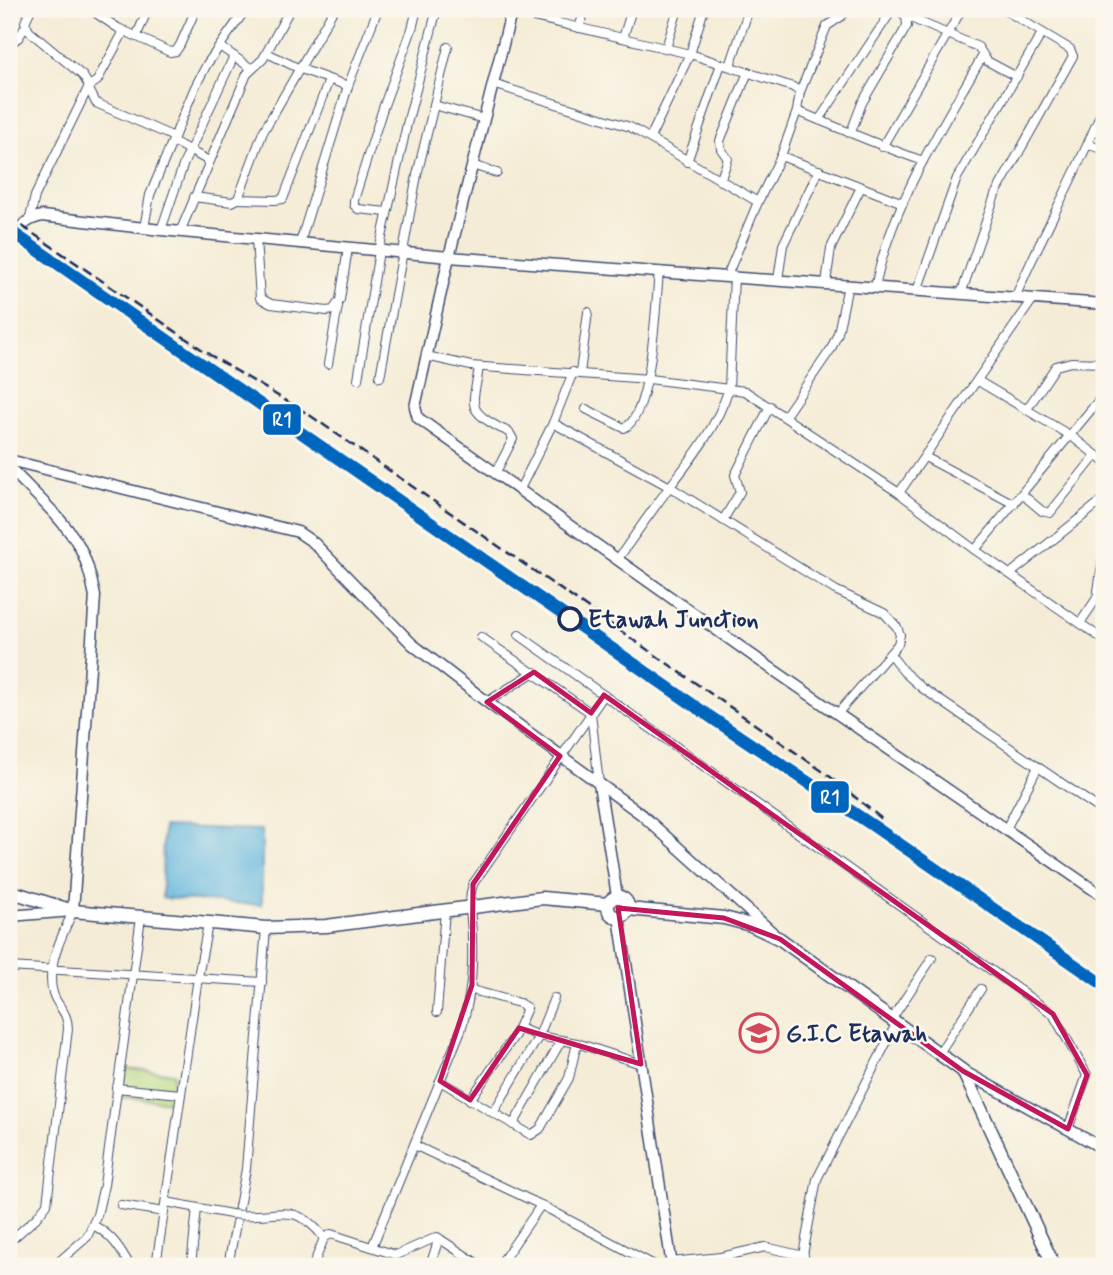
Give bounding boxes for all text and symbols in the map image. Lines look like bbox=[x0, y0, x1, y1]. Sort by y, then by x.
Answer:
line badge: R1 bbox=[262, 403, 302, 436]
text: R1 bbox=[272, 408, 292, 433]
place label: Etawah Junction bbox=[588, 605, 759, 636]
marker: Etawah Junction bbox=[558, 607, 582, 631]
line badge: R1 bbox=[810, 780, 850, 814]
text: R1 bbox=[820, 786, 840, 811]
school or university icon: G.I.C Etawah bbox=[738, 1012, 780, 1054]
place label: G.I.C Etawah bbox=[786, 1019, 928, 1050]

